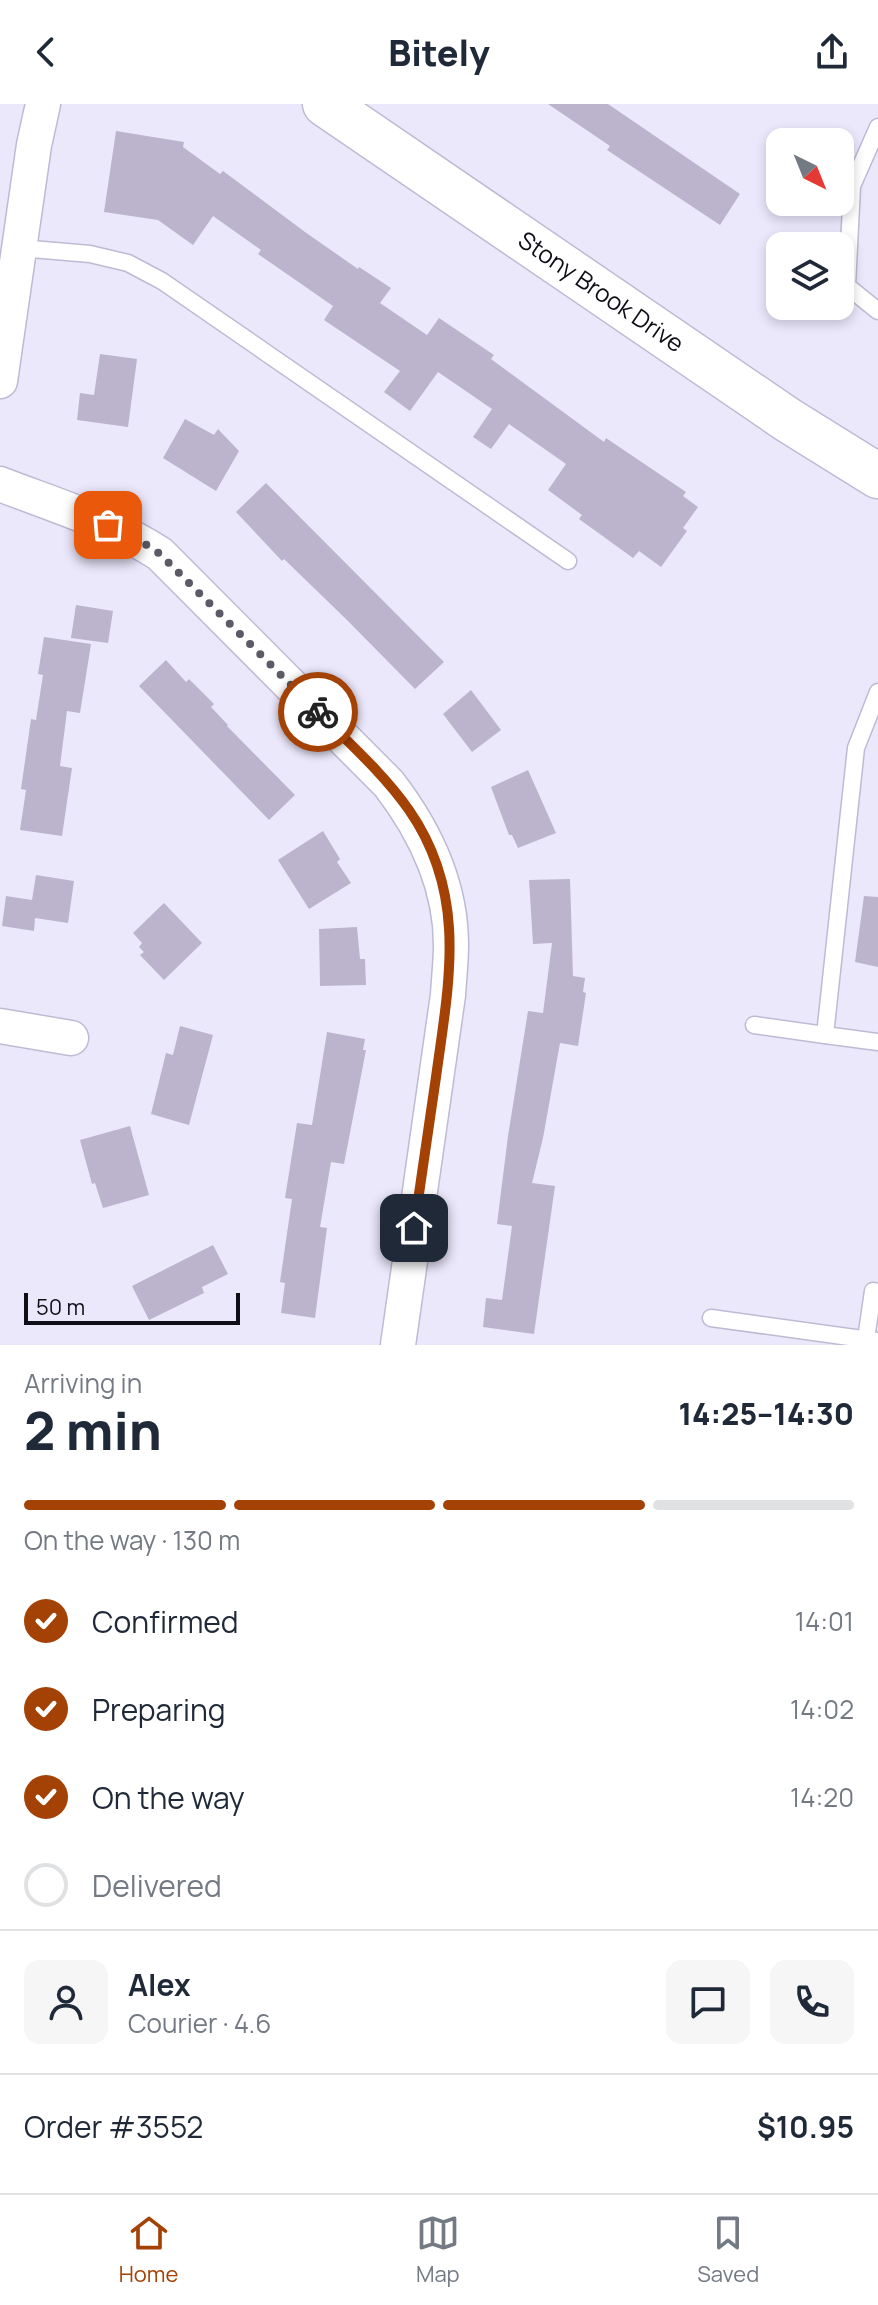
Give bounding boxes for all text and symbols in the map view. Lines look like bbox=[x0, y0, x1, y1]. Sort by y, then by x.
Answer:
text: Bitely bbox=[388, 28, 490, 77]
icon: back bbox=[24, 30, 68, 74]
icon: share bbox=[810, 30, 854, 74]
north arrow bbox=[766, 128, 854, 216]
map controls bbox=[766, 128, 854, 320]
street label: Stony Brook Drive bbox=[512, 223, 691, 359]
button: layers bbox=[766, 232, 854, 320]
pin bbox=[74, 491, 142, 559]
icon: bag bbox=[86, 503, 130, 547]
courier bbox=[278, 672, 358, 752]
icon: bike bbox=[296, 690, 340, 734]
pin bbox=[380, 1194, 448, 1262]
icon: home bbox=[392, 1206, 436, 1250]
scale bar bbox=[24, 1289, 240, 1325]
text: 50 m bbox=[36, 1292, 85, 1322]
text: Arriving in bbox=[24, 1365, 142, 1401]
text: 14:25–14:30 bbox=[678, 1393, 854, 1434]
text: 2 min bbox=[24, 1395, 162, 1466]
text: On the way · 130 m bbox=[24, 1522, 240, 1558]
icon: check bbox=[24, 1599, 68, 1643]
text: Confirmed bbox=[92, 1601, 239, 1642]
text: 14:01 bbox=[795, 1603, 854, 1639]
icon: check bbox=[24, 1687, 68, 1731]
text: Preparing bbox=[92, 1689, 226, 1730]
text: 14:02 bbox=[790, 1691, 854, 1727]
icon: check bbox=[24, 1775, 68, 1819]
text: On the way bbox=[92, 1777, 245, 1818]
text: 14:20 bbox=[790, 1779, 854, 1815]
text: Delivered bbox=[92, 1865, 222, 1906]
button: person bbox=[24, 1960, 108, 2044]
button: chat bbox=[666, 1960, 750, 2044]
button: phone bbox=[770, 1960, 854, 2044]
text: Alex bbox=[128, 1964, 191, 2005]
text: Courier · 4.6 bbox=[128, 2005, 271, 2041]
text: Order #3552 bbox=[24, 2106, 203, 2147]
text: $10.95 bbox=[757, 2106, 854, 2147]
tab: Home bbox=[119, 2211, 178, 2289]
tab: Map bbox=[416, 2211, 460, 2289]
tab: Saved bbox=[697, 2211, 759, 2289]

